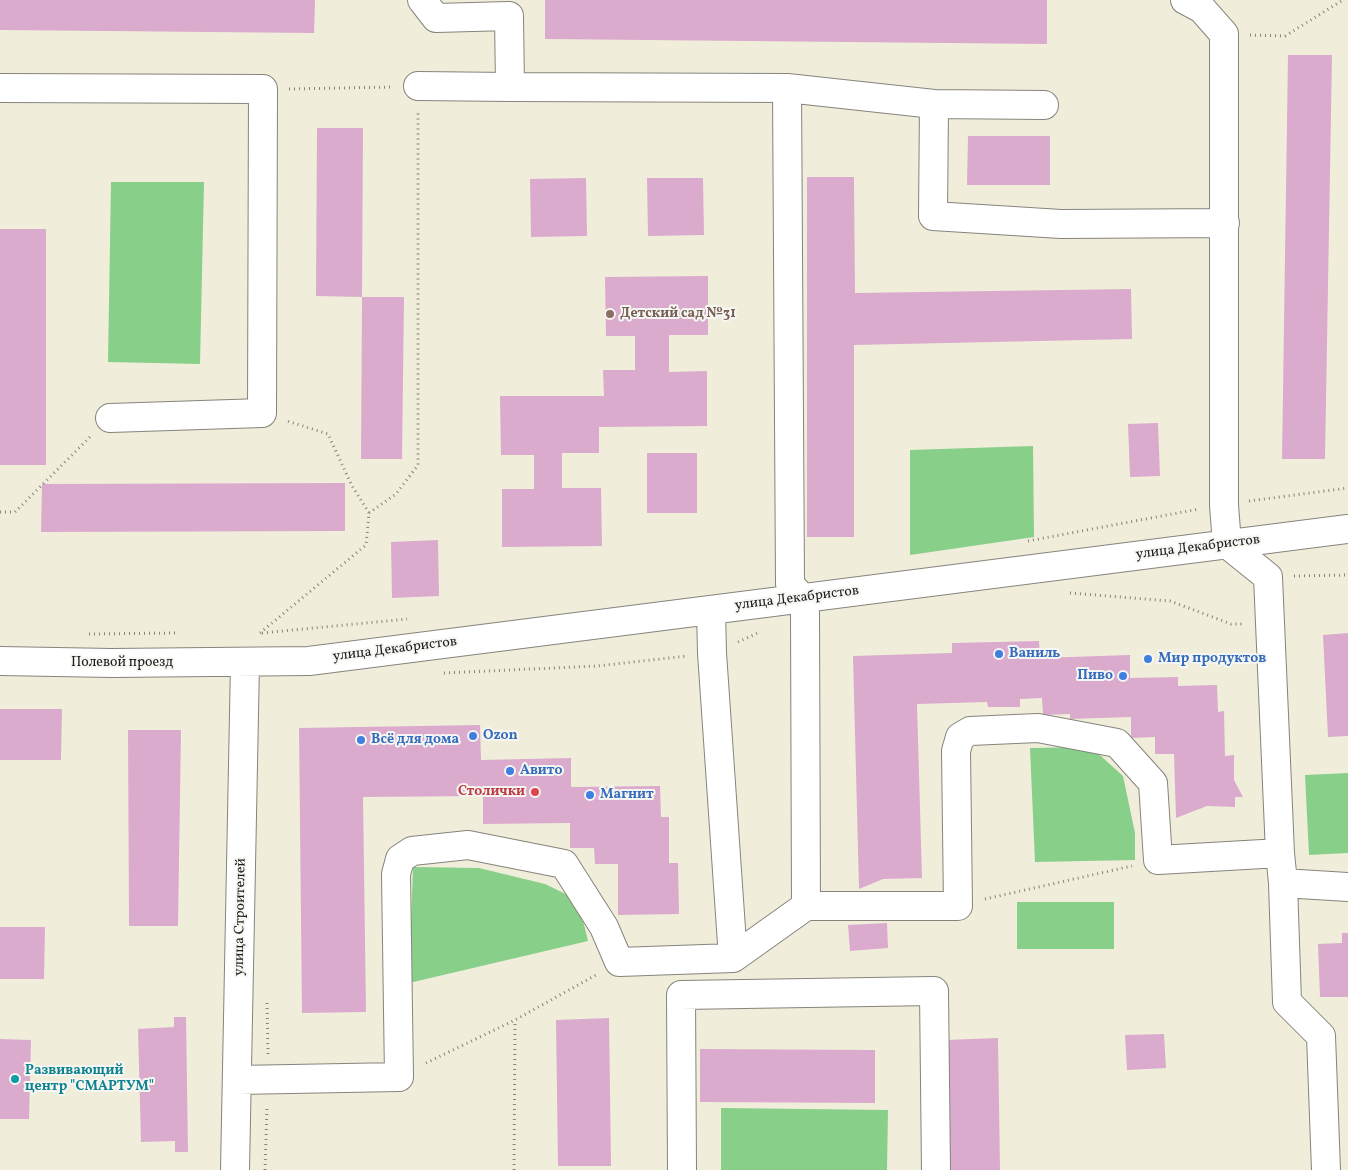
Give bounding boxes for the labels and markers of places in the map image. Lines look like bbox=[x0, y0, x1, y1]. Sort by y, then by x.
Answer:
place label: Детский сад №31 bbox=[620, 306, 736, 322]
marker: Детский сад №31 bbox=[604, 308, 616, 320]
place label: Ваниль bbox=[1009, 646, 1060, 662]
marker: Ваниль bbox=[993, 648, 1005, 660]
place label: Мир продуктов bbox=[1158, 651, 1266, 667]
marker: Мир продуктов bbox=[1142, 653, 1154, 665]
place label: Пиво bbox=[1077, 668, 1113, 684]
marker: Пиво bbox=[1117, 670, 1129, 682]
place label: Ozon bbox=[483, 728, 518, 744]
marker: Ozon bbox=[467, 730, 479, 742]
place label: Всё для дома bbox=[371, 732, 459, 748]
marker: Всё для дома bbox=[355, 734, 367, 746]
place label: Авито bbox=[520, 763, 562, 779]
marker: Авито bbox=[504, 765, 516, 777]
place label: Столички bbox=[458, 784, 525, 800]
marker: Столички bbox=[529, 786, 541, 798]
place label: Магнит bbox=[600, 787, 654, 803]
marker: Магнит bbox=[584, 789, 596, 801]
place label: Развивающий центр "СМАРТУМ" bbox=[25, 1063, 154, 1096]
marker: Развивающий центр "СМАРТУМ" bbox=[9, 1073, 21, 1085]

